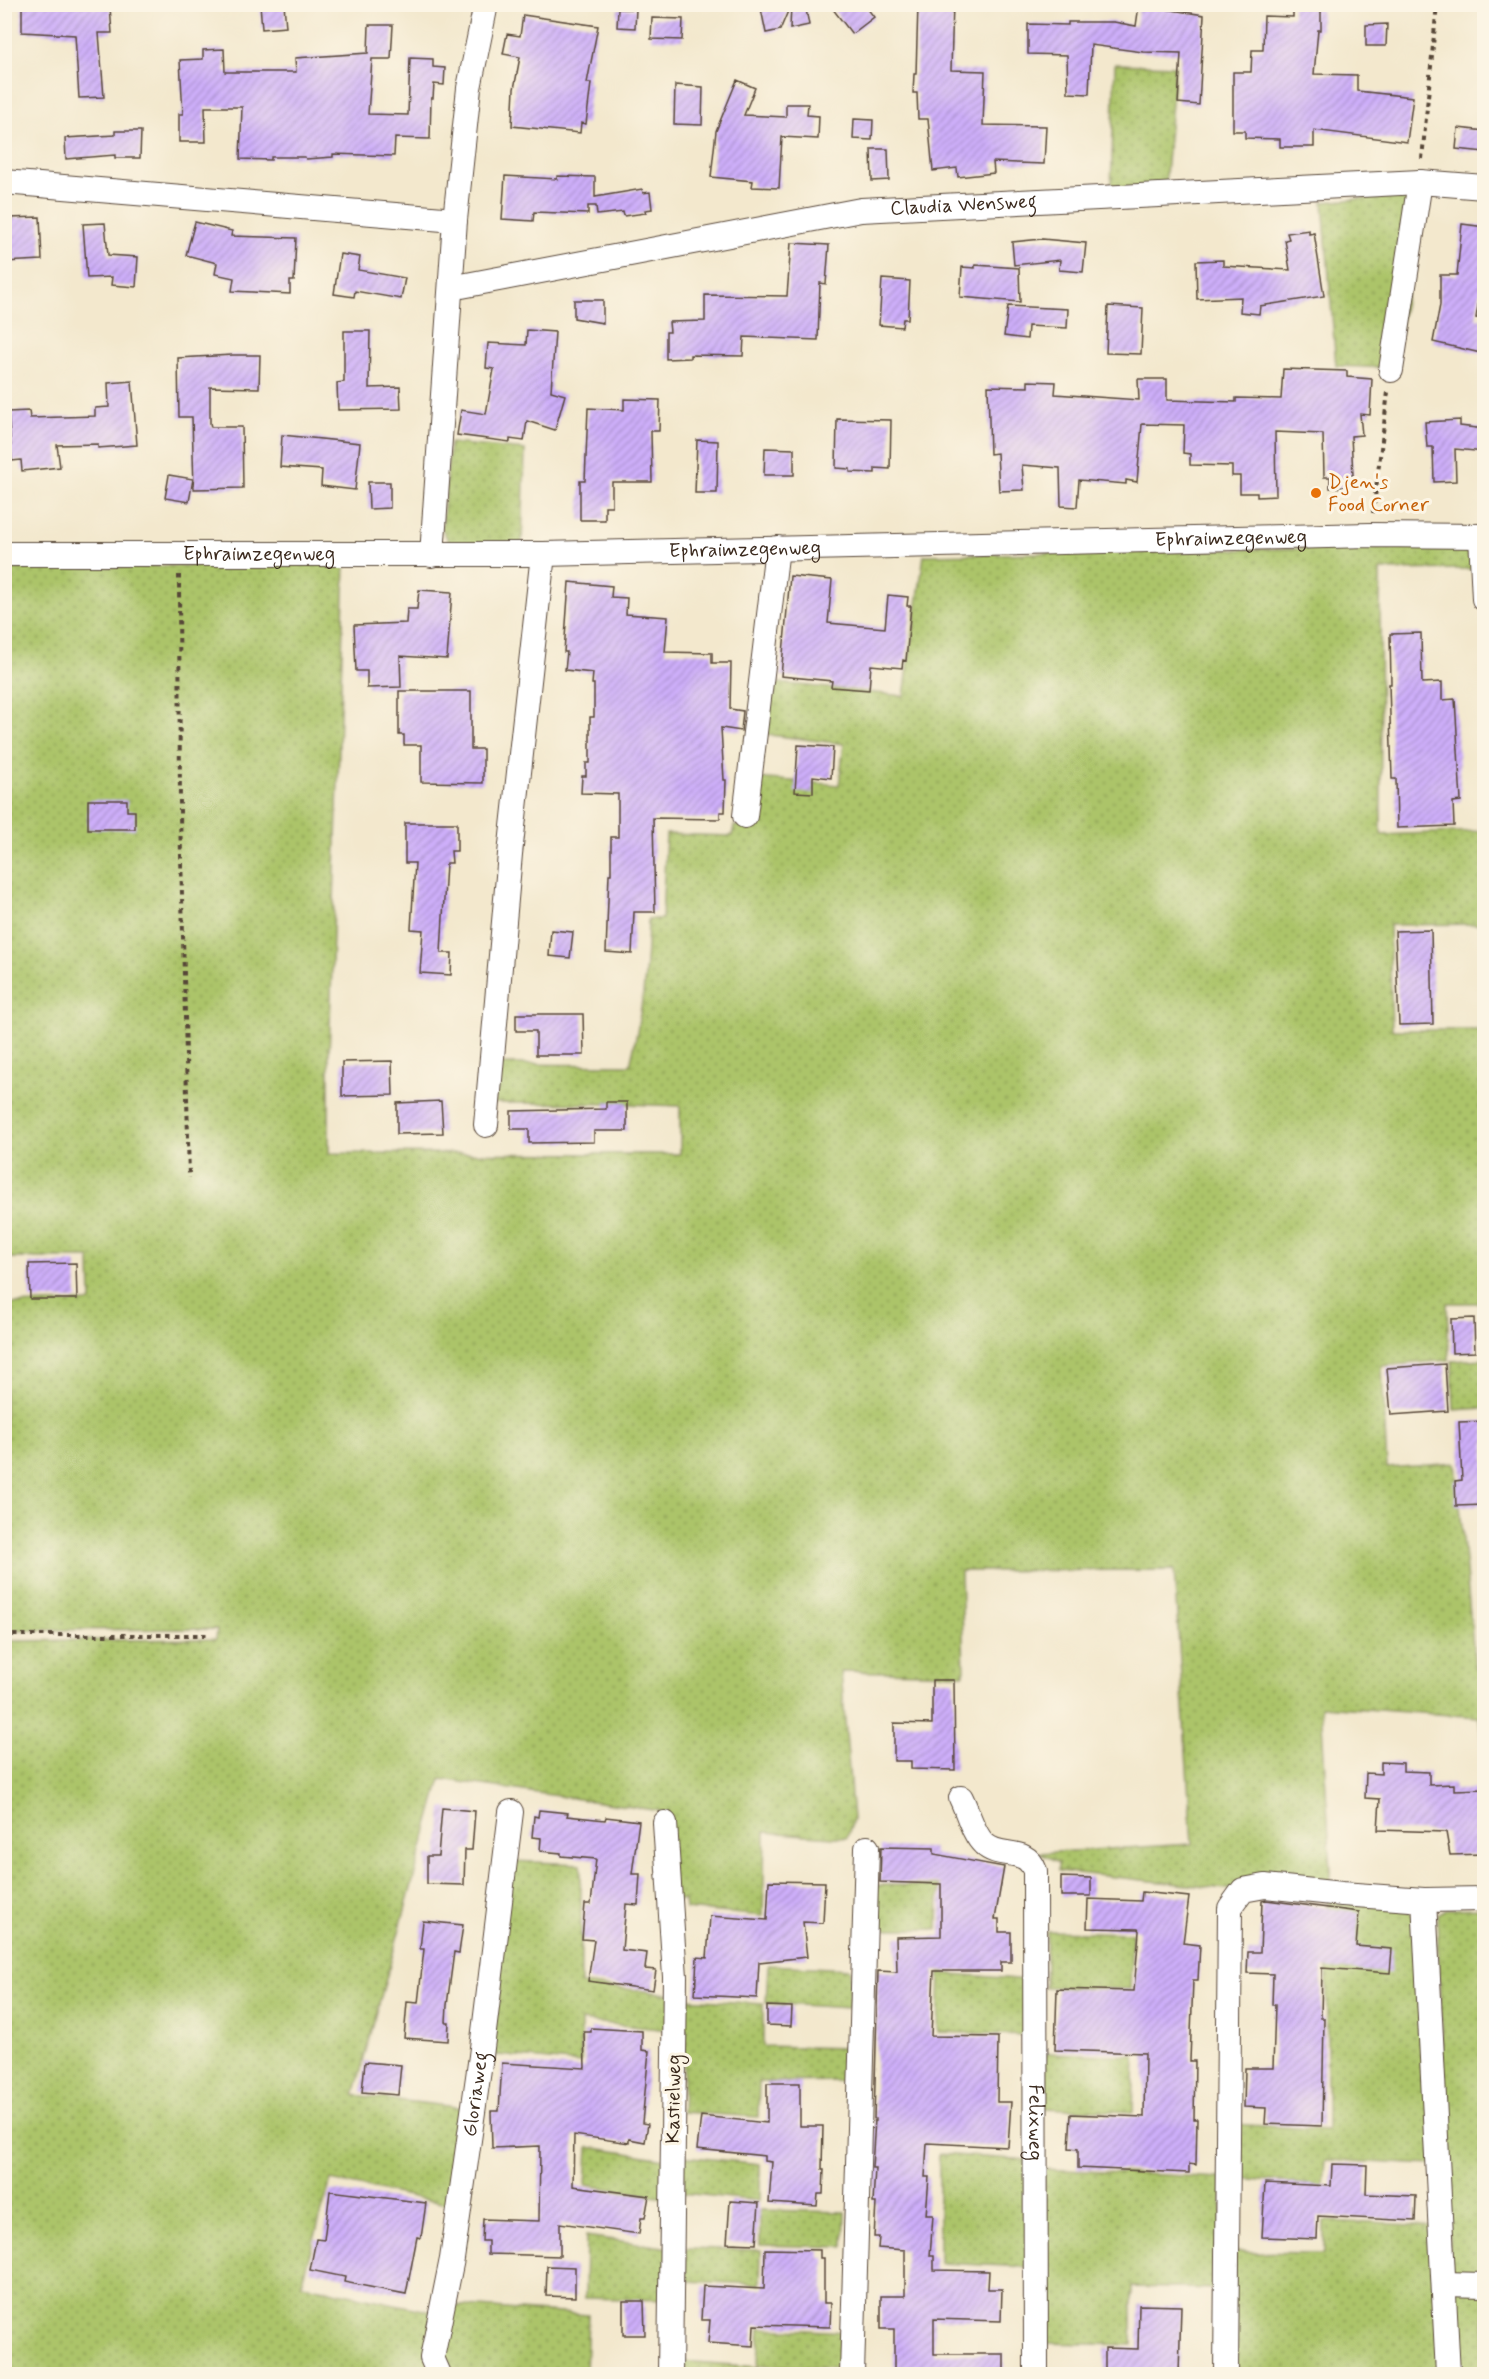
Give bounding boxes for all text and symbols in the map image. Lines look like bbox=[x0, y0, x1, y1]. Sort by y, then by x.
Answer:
street label: Claudia Wensweg bbox=[890, 188, 1038, 222]
place label: Djen's Food Corner bbox=[1328, 469, 1430, 519]
marker: Djen's Food Corner bbox=[1309, 486, 1323, 500]
street label: Ephraimzegenweg bbox=[1154, 523, 1307, 553]
street label: Ephraimzegenweg bbox=[669, 534, 821, 565]
street label: Ephraimzegenweg bbox=[183, 541, 335, 569]
street label: Gloriaweg bbox=[456, 2050, 497, 2138]
street label: Kastielweg bbox=[660, 2054, 689, 2144]
street label: Felixweg bbox=[1021, 2084, 1049, 2161]

